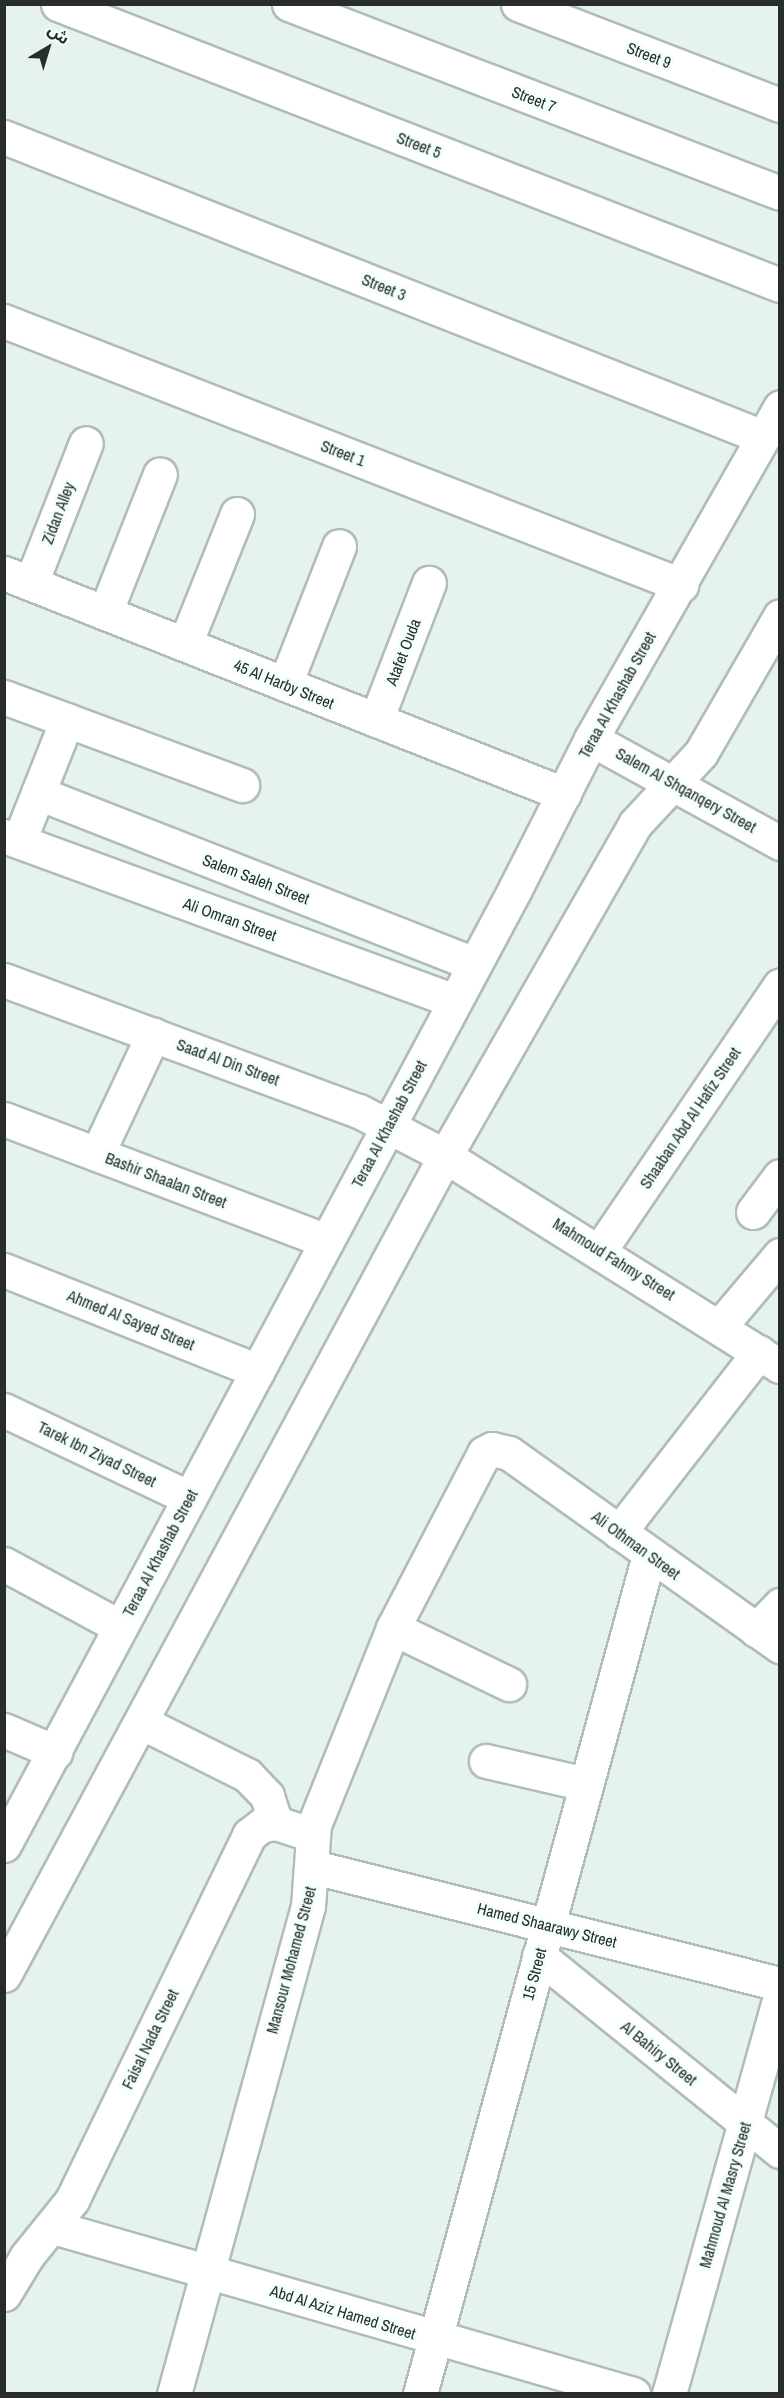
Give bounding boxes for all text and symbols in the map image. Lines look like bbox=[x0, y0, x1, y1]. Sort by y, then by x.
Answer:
north arrow bbox=[18, 18, 78, 78]
text: ش bbox=[44, 18, 74, 49]
street label: Street 9 bbox=[624, 38, 674, 72]
street label: Street 7 bbox=[509, 82, 559, 116]
street label: Street 5 bbox=[394, 128, 444, 162]
street label: Street 3 bbox=[359, 269, 409, 305]
street label: Street 1 bbox=[318, 436, 368, 470]
street label: Zidan Alley bbox=[37, 479, 79, 547]
street label: Atafet Ouda bbox=[381, 616, 425, 688]
street label: Teraa Al Khashab Street bbox=[574, 628, 660, 762]
street label: 45 Al Harby Street bbox=[231, 655, 337, 713]
street label: Salem Al Shqanqery Street bbox=[612, 743, 760, 837]
street label: Salem Saleh Street bbox=[200, 850, 312, 908]
street label: Ali Omran Street bbox=[181, 893, 279, 945]
street label: Saad Al Din Street bbox=[174, 1034, 282, 1090]
street label: Shaaban Abd Al Hafiz Street bbox=[635, 1043, 745, 1193]
street label: Teraa Al Khashab Street bbox=[347, 1057, 431, 1191]
street label: Bashir Shaalan Street bbox=[103, 1148, 229, 1212]
street label: Mahmoud Fahmy Street bbox=[550, 1214, 678, 1304]
street label: Ahmed Al Sayed Street bbox=[64, 1286, 198, 1354]
street label: Tarek Ibn Ziyad Street bbox=[35, 1417, 159, 1491]
street label: Teraa Al Khashab Street bbox=[118, 1486, 202, 1620]
street label: Ali Othman Street bbox=[588, 1507, 684, 1583]
street label: Mansour Mohamed Street bbox=[262, 1884, 320, 2036]
street label: Hamed Shaarawy Street bbox=[475, 1898, 619, 1952]
street label: 15 Street bbox=[518, 1946, 550, 2002]
street label: Faisal Nada Street bbox=[118, 1986, 182, 2092]
street label: Al Bahiry Street bbox=[617, 2017, 701, 2089]
street label: Mahmoud Al Masry Street bbox=[695, 2119, 755, 2271]
street label: Abd Al Aziz Hamed Street bbox=[267, 2281, 419, 2343]

